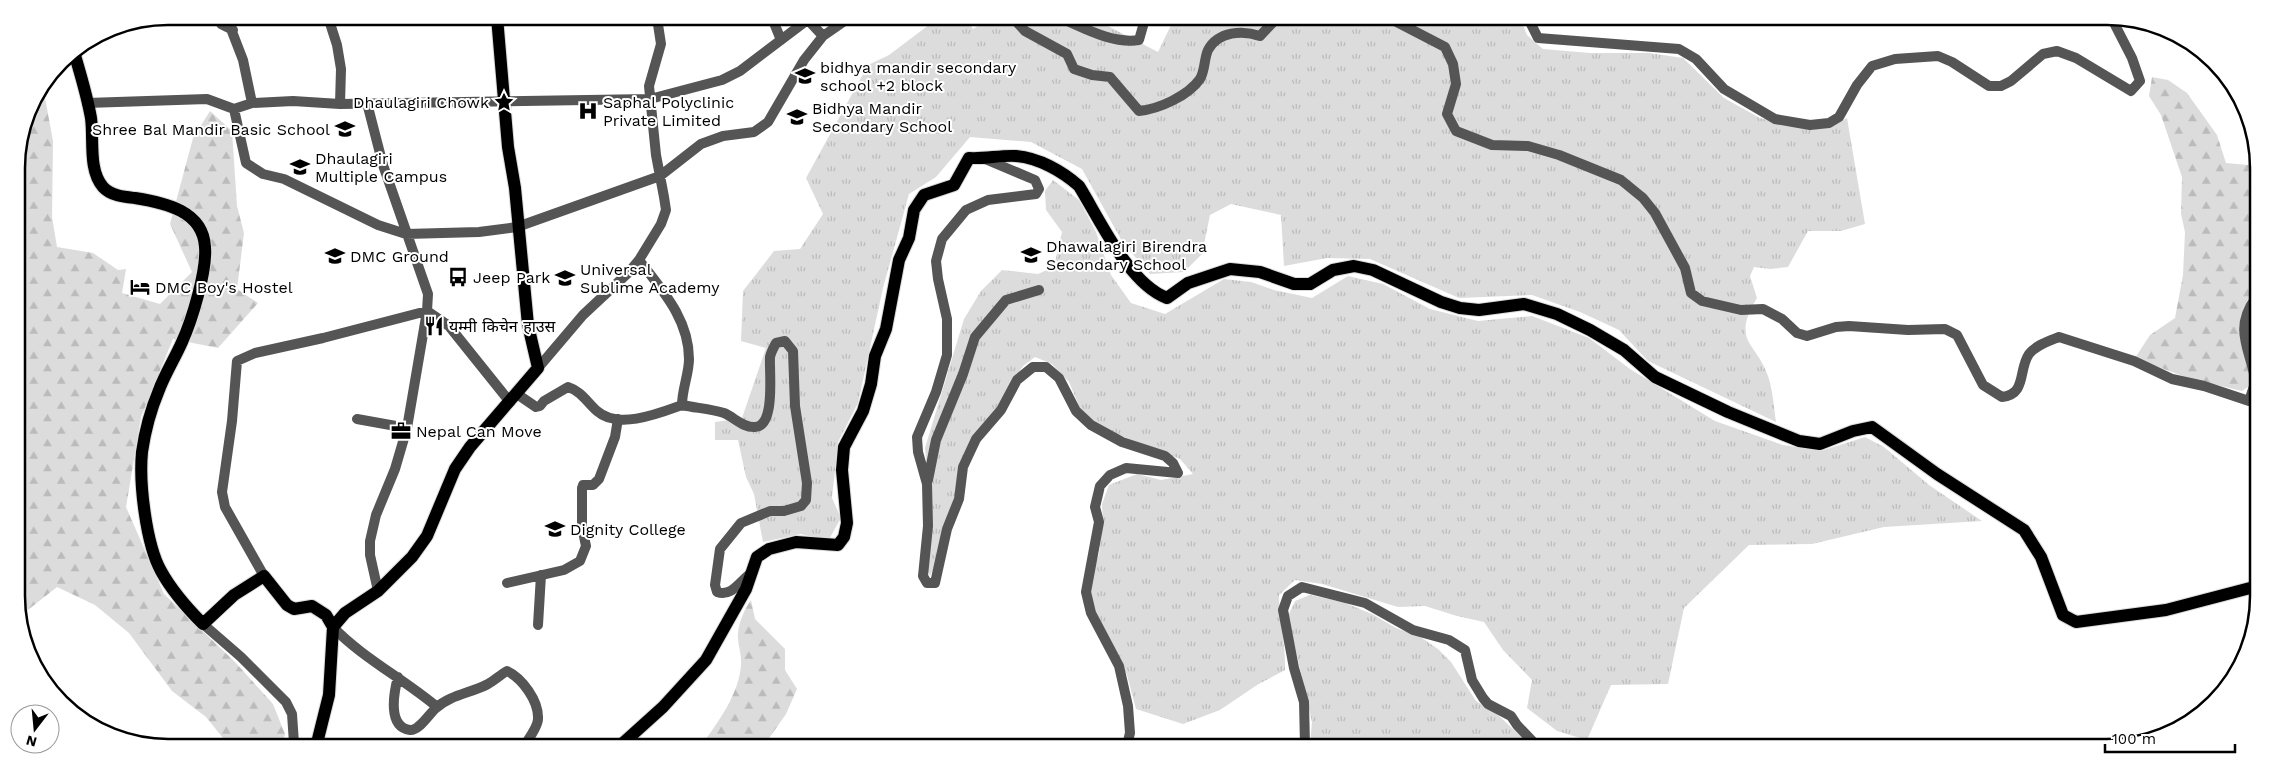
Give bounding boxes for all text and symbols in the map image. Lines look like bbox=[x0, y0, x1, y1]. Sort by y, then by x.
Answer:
place label: bidhya mandir secondary school +2 block bbox=[820, 58, 1017, 95]
school or university icon: bidhya mandir secondary school +2 block bbox=[794, 65, 816, 87]
place icon: Dhaulagiri Chowk bbox=[493, 91, 515, 113]
place label: Dhaulagiri Chowk bbox=[353, 93, 489, 112]
place label: Saphal Polyclinic Private Limited bbox=[603, 93, 734, 130]
place label: Bidhya Mandir Secondary School bbox=[812, 99, 952, 136]
hospital icon: Saphal Polyclinic Private Limited bbox=[577, 100, 599, 122]
school or university icon: Bidhya Mandir Secondary School bbox=[786, 106, 808, 128]
school or university icon: Shree Bal Mandir Basic School bbox=[334, 118, 356, 140]
place label: Shree Bal Mandir Basic School bbox=[92, 120, 330, 139]
place label: Dhaulagiri Multiple Campus bbox=[315, 149, 447, 186]
school or university icon: Dhaulagiri Multiple Campus bbox=[289, 156, 311, 178]
place label: Dhawalagiri Birendra Secondary School bbox=[1046, 237, 1207, 274]
school or university icon: Dhawalagiri Birendra Secondary School bbox=[1020, 244, 1042, 266]
school or university icon: DMC Ground bbox=[324, 245, 346, 267]
place label: DMC Ground bbox=[350, 247, 449, 266]
place label: Universal Sublime Academy bbox=[580, 260, 720, 297]
bus stop icon: Jeep Park bbox=[447, 266, 469, 288]
school or university icon: Universal Sublime Academy bbox=[554, 267, 576, 289]
place label: Jeep Park bbox=[473, 268, 550, 287]
hotel icon: DMC Boy's Hostel bbox=[129, 276, 151, 298]
place label: DMC Boy's Hostel bbox=[155, 278, 293, 297]
restaurant icon: यम्मी किचेन हाउस bbox=[423, 315, 445, 337]
place label: यम्मी किचेन हाउस bbox=[449, 317, 557, 336]
office icon: Nepal Can Move bbox=[390, 420, 412, 442]
place label: Nepal Can Move bbox=[416, 422, 542, 441]
school or university icon: Dignity College bbox=[544, 518, 566, 540]
place label: Dignity College bbox=[570, 520, 686, 539]
north arrow bbox=[10, 704, 60, 754]
scale bar bbox=[2105, 722, 2235, 754]
text: 100 m bbox=[2112, 730, 2156, 748]
text: N bbox=[24, 732, 39, 751]

